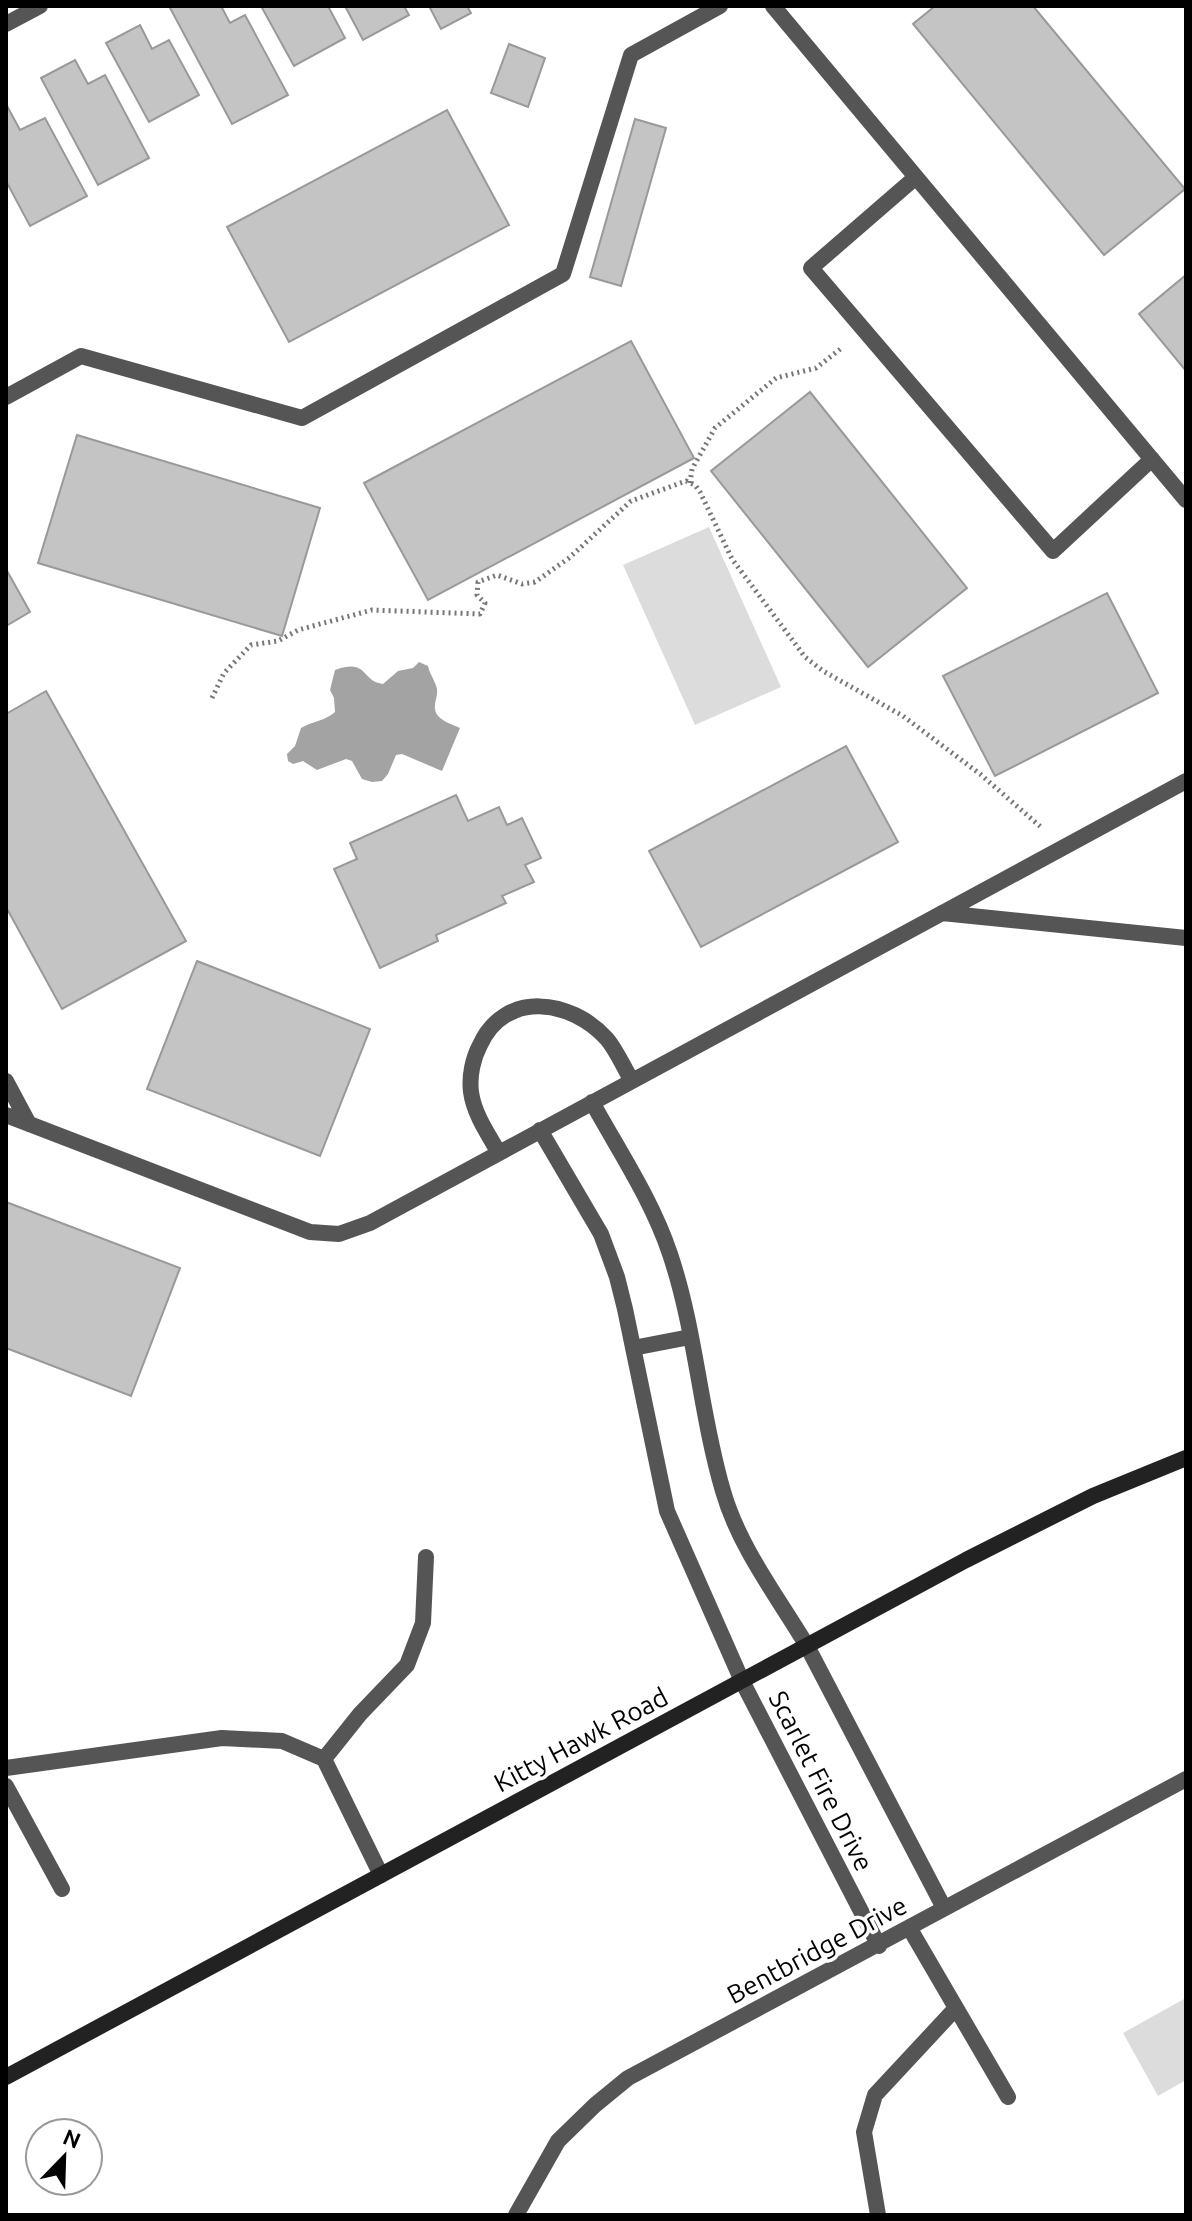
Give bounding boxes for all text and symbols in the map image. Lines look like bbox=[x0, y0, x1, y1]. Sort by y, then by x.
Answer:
street label: Kitty Hawk Road bbox=[489, 1682, 672, 1797]
street label: Scarlet Fire Drive bbox=[764, 1686, 879, 1875]
street label: Bentbridge Drive bbox=[722, 1890, 912, 2009]
north arrow bbox=[24, 2117, 104, 2197]
text: N bbox=[60, 2123, 84, 2153]

